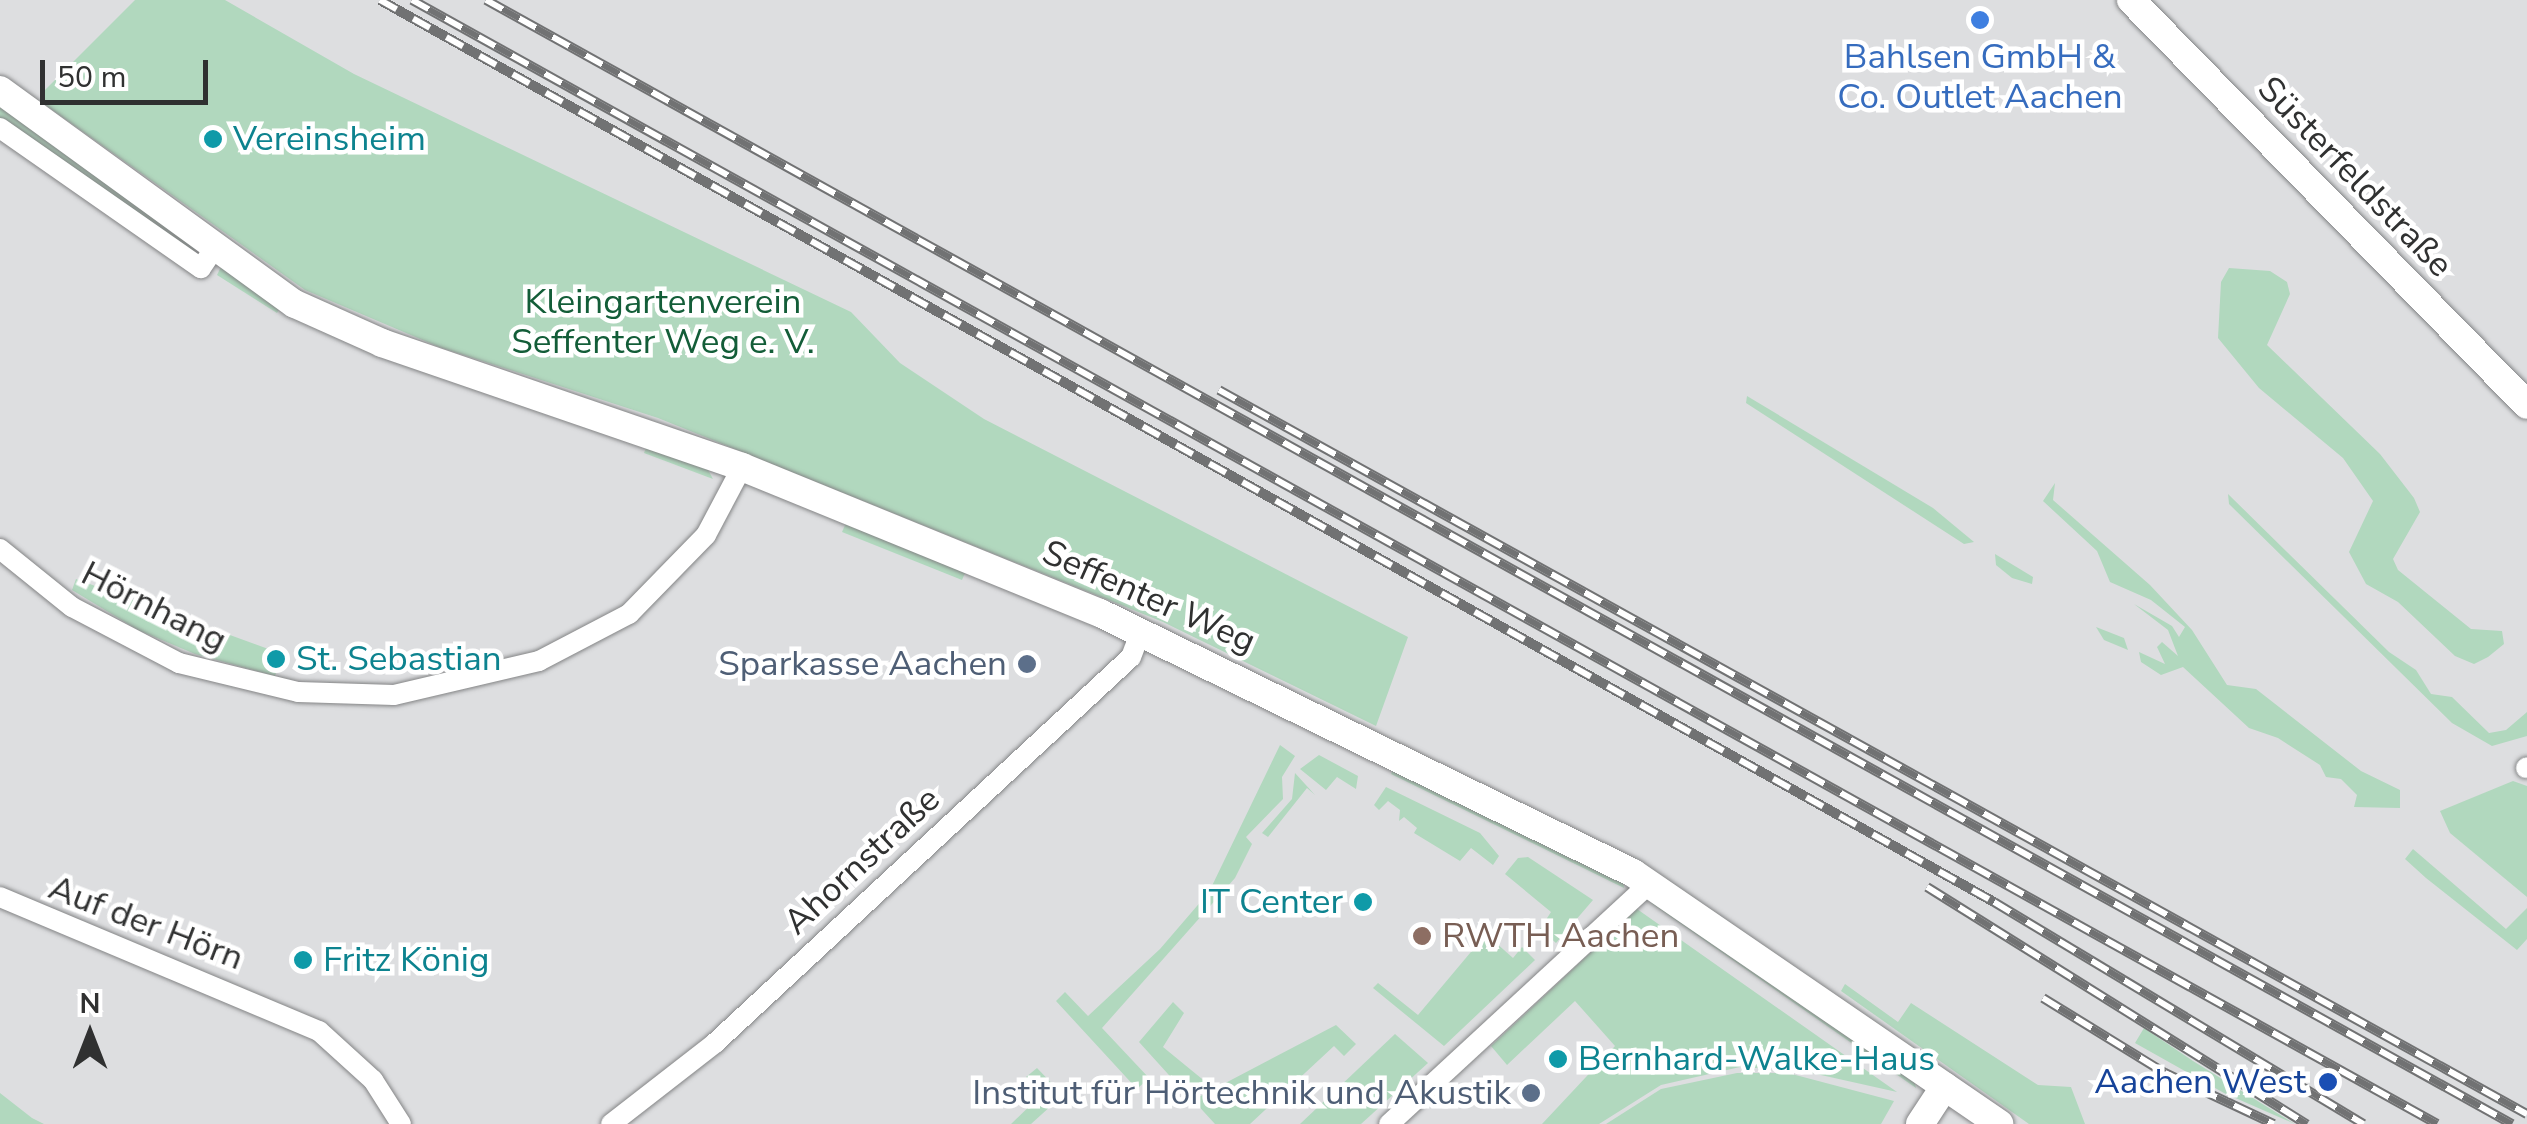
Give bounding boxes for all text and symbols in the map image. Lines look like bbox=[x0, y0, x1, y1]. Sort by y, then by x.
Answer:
marker: Bahlsen GmbH & Co. Outlet Aachen bbox=[1969, 9, 1991, 31]
place label: Bahlsen GmbH & Co. Outlet Aachen bbox=[1837, 36, 2123, 118]
scale bar bbox=[45, 40, 212, 102]
text: 50 m bbox=[57, 57, 126, 98]
street label: Süsterfeldstraße bbox=[2249, 68, 2461, 286]
place label: Vereinsheim bbox=[233, 118, 426, 160]
marker: Vereinsheim bbox=[202, 128, 224, 150]
park label: Kleingartenverein Seffenter Weg e. V. bbox=[511, 281, 815, 363]
street label: Seffenter Weg bbox=[1036, 531, 1262, 663]
street label: Hörnhang bbox=[74, 553, 234, 661]
place label: St. Sebastian bbox=[296, 638, 502, 680]
place label: Sparkasse Aachen bbox=[718, 643, 1007, 685]
marker: St. Sebastian bbox=[265, 648, 287, 670]
marker: Sparkasse Aachen bbox=[1016, 653, 1038, 675]
street label: Ahornstraße bbox=[776, 778, 948, 944]
street label: Auf der Hörn bbox=[43, 867, 249, 979]
place label: IT Center bbox=[1200, 881, 1343, 923]
marker: IT Center bbox=[1352, 891, 1374, 913]
place label: RWTH Aachen bbox=[1442, 915, 1679, 957]
marker: RWTH Aachen bbox=[1411, 925, 1433, 947]
place label: Fritz König bbox=[323, 939, 489, 981]
marker: Fritz König bbox=[292, 949, 314, 971]
north arrow bbox=[40, 984, 140, 1084]
text: N bbox=[80, 985, 100, 1023]
place label: Bernhard-Walke-Haus bbox=[1578, 1038, 1935, 1080]
marker: Bernhard-Walke-Haus bbox=[1547, 1048, 1569, 1070]
place label: Aachen West bbox=[2094, 1061, 2306, 1103]
marker: Aachen West bbox=[2315, 1069, 2341, 1095]
place label: Institut für Hörtechnik und Akustik bbox=[972, 1072, 1511, 1114]
marker: Institut für Hörtechnik und Akustik bbox=[1520, 1082, 1542, 1104]

